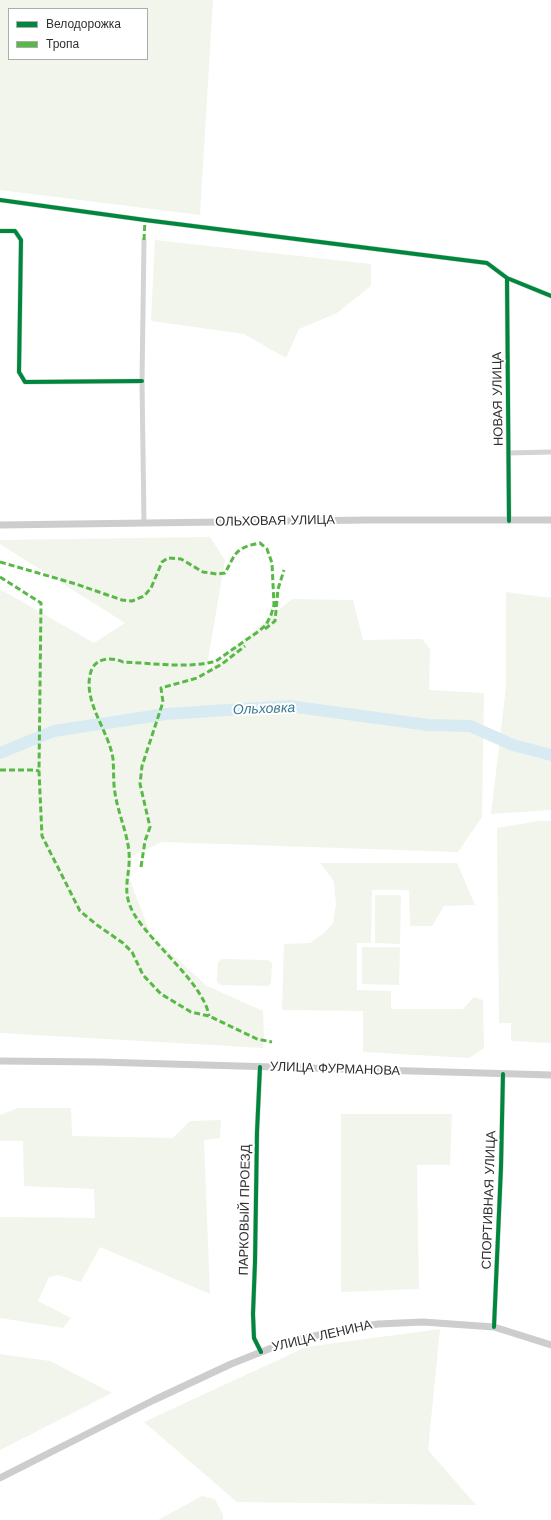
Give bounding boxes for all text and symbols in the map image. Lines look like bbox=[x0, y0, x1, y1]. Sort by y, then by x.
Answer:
legend bbox=[8, 8, 148, 60]
text: Велодорожка bbox=[46, 17, 121, 31]
text: Тропа bbox=[46, 37, 79, 51]
street label: НОВАЯ УЛИЦА bbox=[489, 352, 507, 446]
street label: ОЛЬХОВАЯ УЛИЦА bbox=[215, 512, 335, 530]
water label: Ольховка bbox=[233, 700, 295, 718]
street label: УЛИЦА ФУРМАНОВА bbox=[270, 1059, 400, 1079]
street label: СПОРТИВНАЯ УЛИЦА bbox=[479, 1130, 499, 1270]
street label: ПАРКОВЫЙ ПРОЕЗД bbox=[236, 1144, 254, 1276]
street label: УЛИЦА ЛЕНИНА bbox=[270, 1317, 374, 1355]

